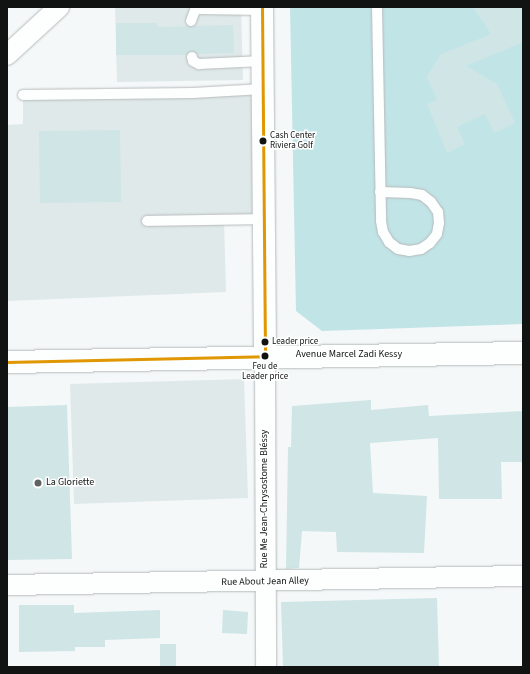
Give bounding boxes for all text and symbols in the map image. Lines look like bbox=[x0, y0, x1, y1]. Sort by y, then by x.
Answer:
place label: Cash Center Riviera Golf bbox=[270, 131, 315, 152]
marker: Cash Center Riviera Golf bbox=[258, 136, 268, 146]
marker: Leader price bbox=[260, 337, 270, 347]
place label: Leader price bbox=[272, 337, 318, 347]
street label: Avenue Marcel Zadi Kessy bbox=[296, 349, 402, 361]
marker: Feu de Leader price bbox=[260, 351, 270, 361]
place label: Feu de Leader price bbox=[242, 362, 288, 383]
street label: Rue Me Jean-Chrysostome Bléssy bbox=[259, 429, 271, 569]
place label: La Gloriette bbox=[46, 477, 94, 489]
marker: La Gloriette bbox=[33, 478, 43, 488]
street label: Rue About Jean Alley bbox=[221, 575, 309, 589]

